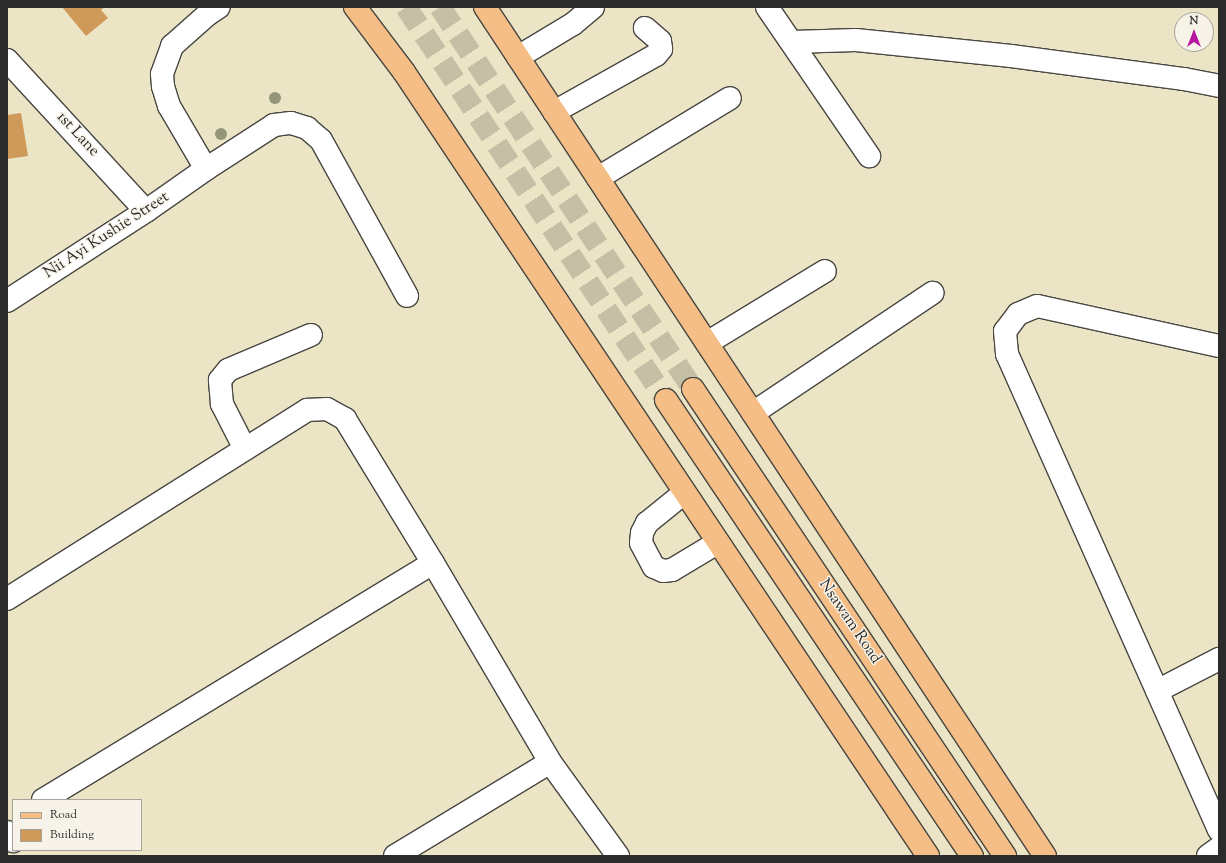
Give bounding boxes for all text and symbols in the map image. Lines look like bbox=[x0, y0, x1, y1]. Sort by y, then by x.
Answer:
north arrow bbox=[1174, 12, 1214, 52]
text: N bbox=[1190, 13, 1198, 29]
street label: 1st Lane bbox=[51, 109, 103, 161]
street label: Nii Ayi Kushie Street bbox=[41, 188, 173, 284]
street label: Nsawam Road bbox=[814, 576, 884, 668]
legend bbox=[12, 799, 142, 851]
text: Road bbox=[50, 806, 77, 824]
text: Building bbox=[50, 826, 94, 844]

